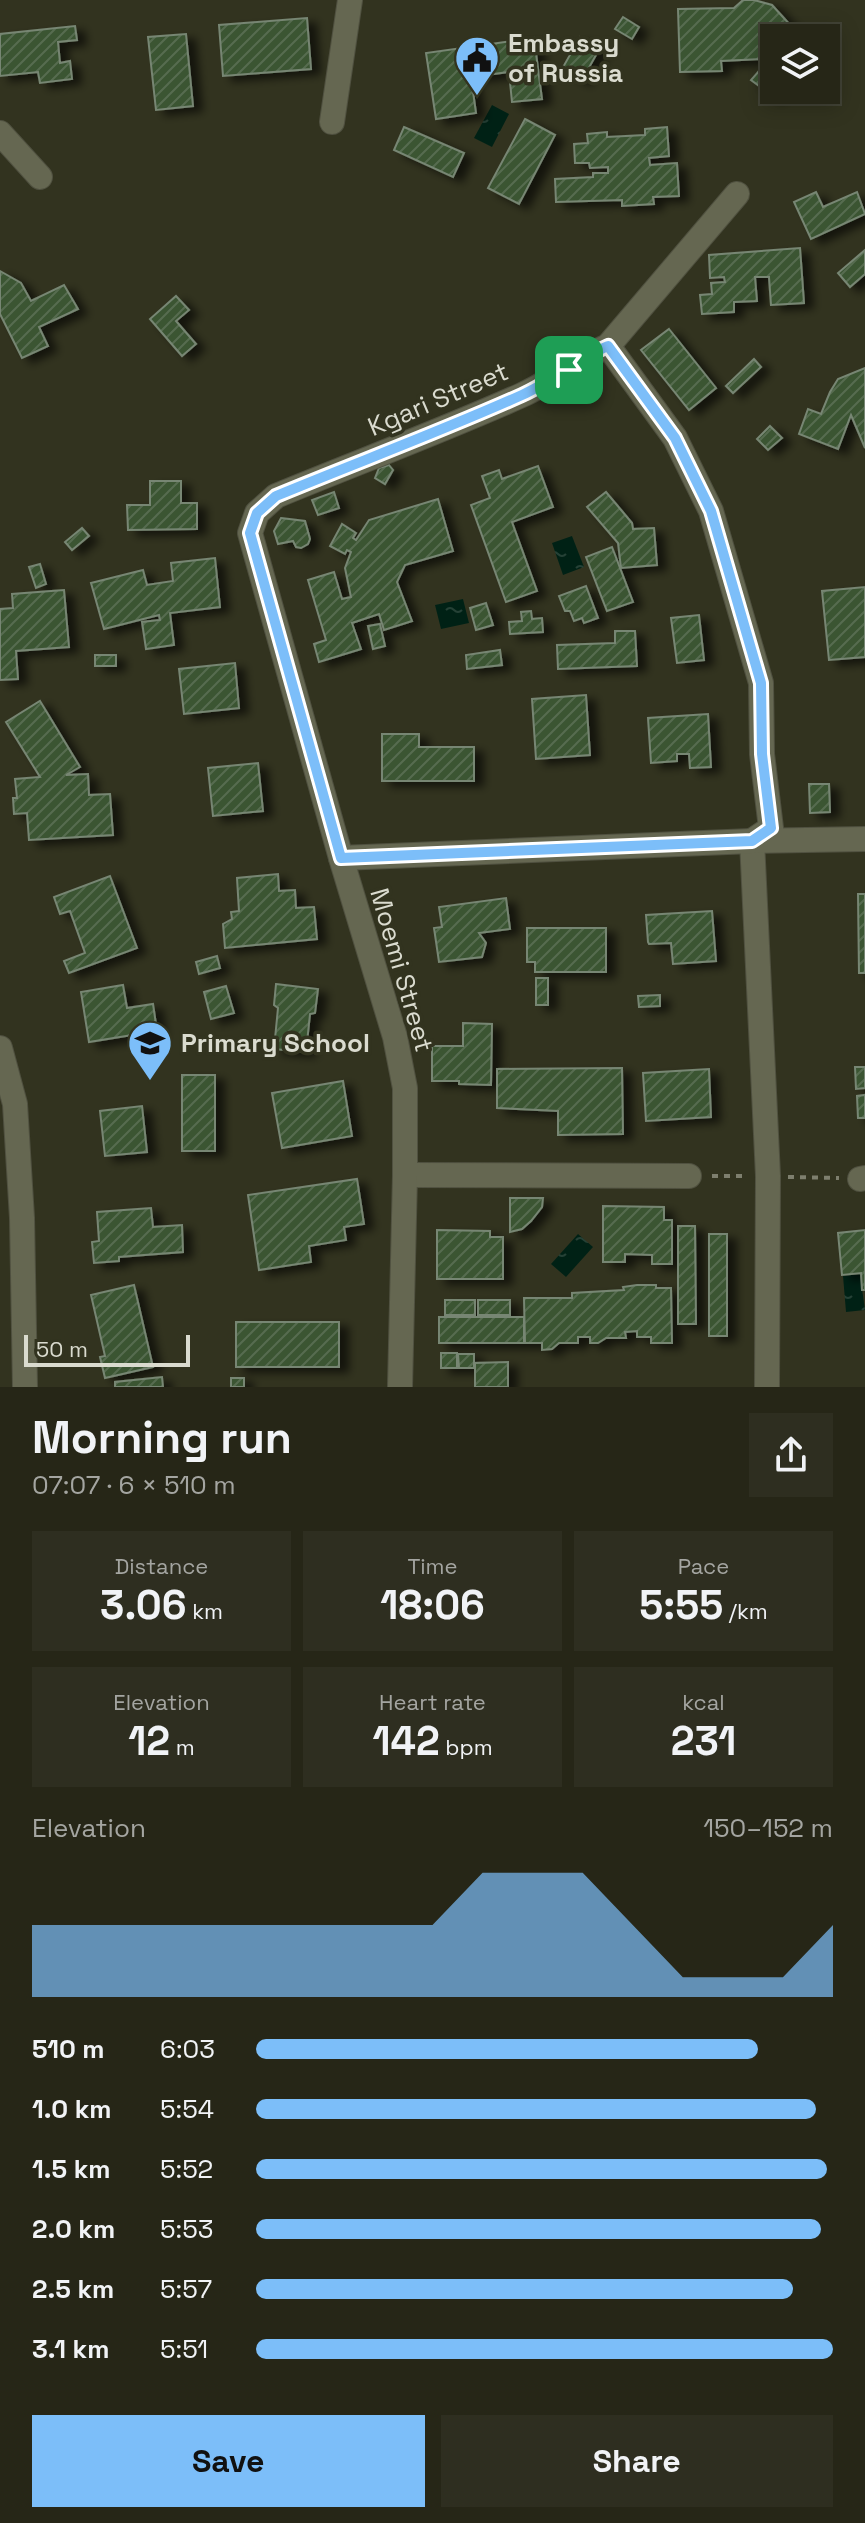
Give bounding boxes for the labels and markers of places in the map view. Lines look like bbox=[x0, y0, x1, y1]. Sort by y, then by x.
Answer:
place label: Embassy of Russia bbox=[508, 26, 623, 90]
public building icon: Embassy of Russia bbox=[453, 34, 501, 97]
pin bbox=[535, 336, 603, 404]
school or university icon: Primary School bbox=[126, 1019, 174, 1082]
place label: Primary School bbox=[181, 1026, 370, 1060]

